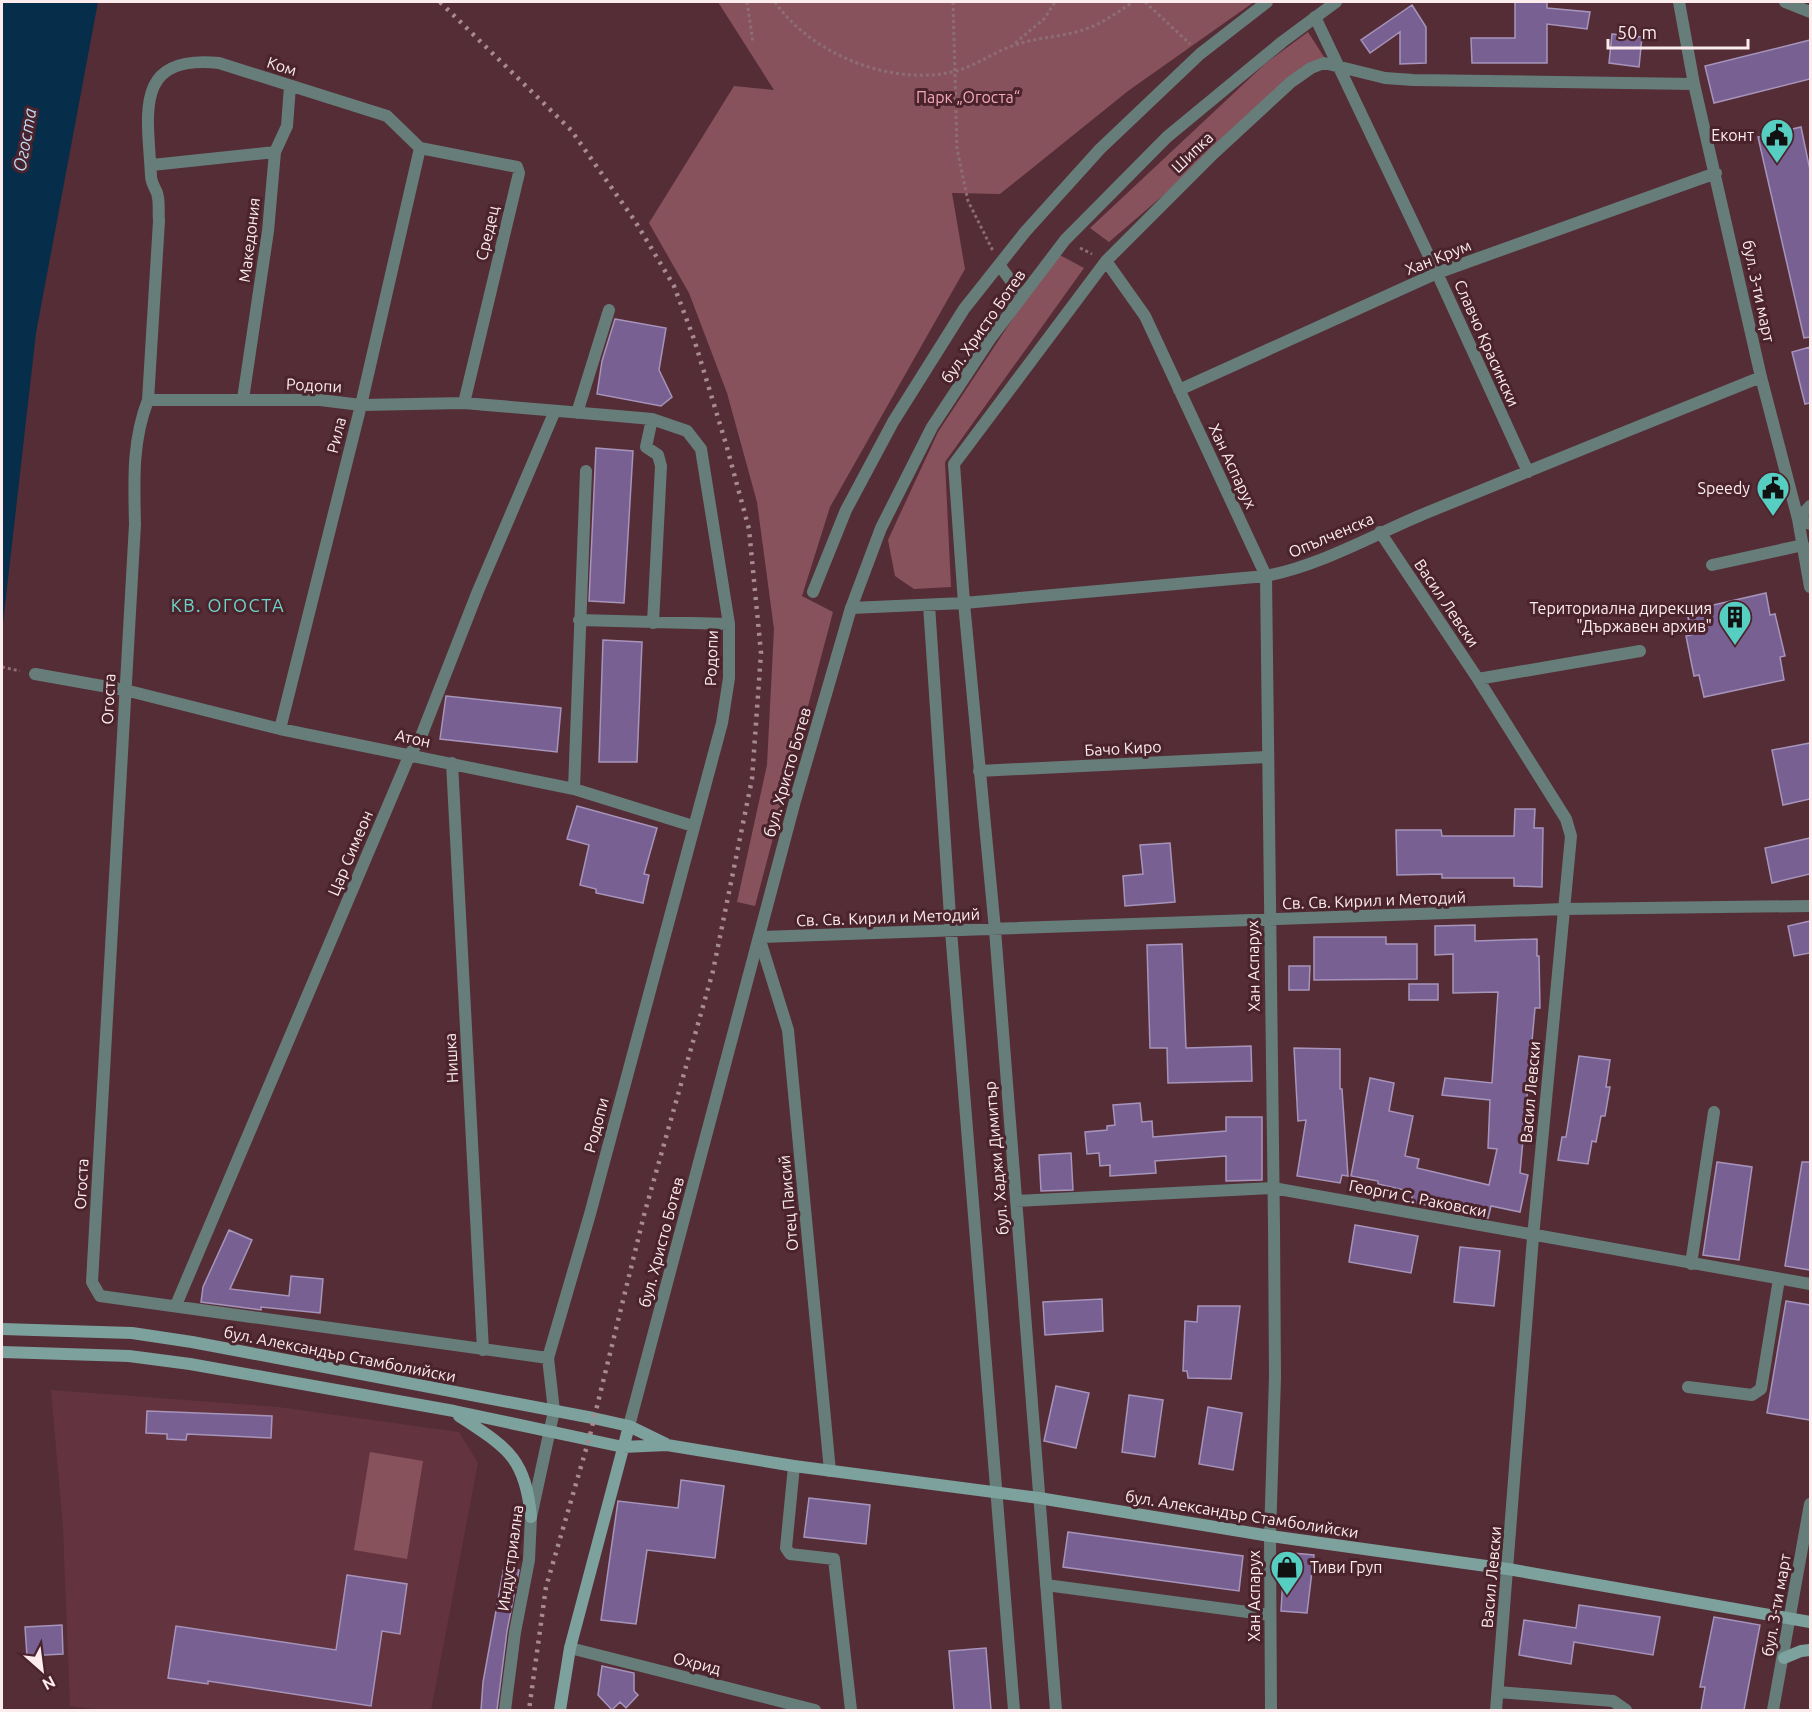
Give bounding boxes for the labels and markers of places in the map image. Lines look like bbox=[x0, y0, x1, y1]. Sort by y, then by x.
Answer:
public building icon: Еконт bbox=[1759, 117, 1795, 164]
place label: Еконт bbox=[1711, 126, 1754, 144]
public building icon: Speedy bbox=[1755, 470, 1791, 517]
place label: Speedy bbox=[1698, 479, 1750, 497]
place label: Териториална дирекция "Държавен архив" bbox=[1529, 599, 1712, 635]
building icon: Териториална дирекция "Държавен архив" bbox=[1717, 599, 1753, 646]
shop icon: Тиви Груп bbox=[1269, 1549, 1305, 1596]
place label: Тиви Груп bbox=[1310, 1558, 1382, 1576]

